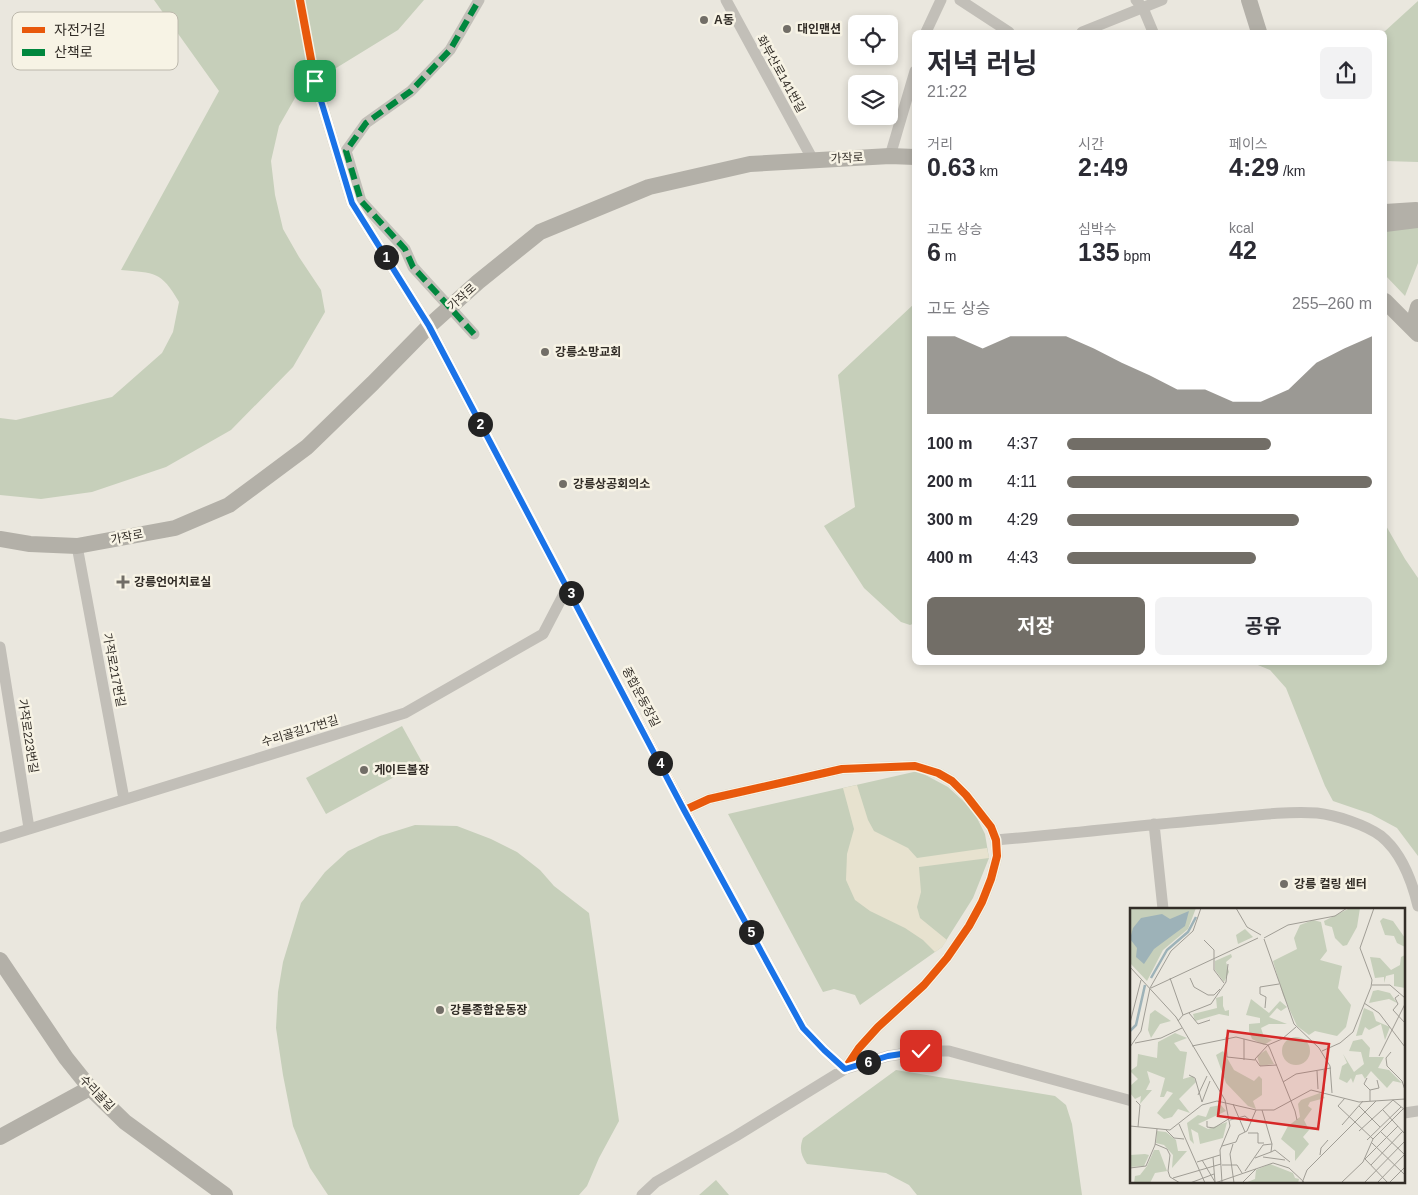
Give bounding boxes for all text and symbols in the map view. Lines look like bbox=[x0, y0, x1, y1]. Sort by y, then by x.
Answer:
legend bbox=[12, 12, 178, 70]
place label: A동 bbox=[714, 13, 734, 27]
marker: A동 bbox=[698, 14, 710, 26]
map controls bbox=[848, 15, 898, 125]
button: locate bbox=[848, 15, 898, 65]
text: 자전거길 bbox=[54, 22, 106, 38]
place label: 대인맨션 bbox=[797, 22, 841, 36]
marker: 대인맨션 bbox=[781, 23, 793, 35]
street label: 화부산로141번길 bbox=[754, 33, 808, 115]
text: 산책로 bbox=[54, 44, 93, 60]
button: share bbox=[1320, 47, 1372, 99]
text: 저녁 러닝 bbox=[927, 48, 1038, 79]
pin bbox=[294, 60, 336, 102]
icon: arrive bbox=[301, 67, 329, 95]
button: layers bbox=[848, 75, 898, 125]
text: 21:22 bbox=[927, 83, 967, 100]
text: 거리 bbox=[927, 136, 953, 152]
text: 시간 bbox=[1078, 136, 1104, 152]
text: 페이스 bbox=[1229, 136, 1268, 152]
street label: 가작로 bbox=[830, 150, 864, 166]
text: 0.63 bbox=[927, 153, 976, 181]
text: 2:49 bbox=[1078, 153, 1128, 181]
text: 4:29 bbox=[1229, 153, 1279, 181]
text: km bbox=[976, 163, 998, 179]
text: /km bbox=[1279, 163, 1306, 179]
text: kcal bbox=[1229, 220, 1254, 236]
text: 고도 상승 bbox=[927, 221, 982, 237]
text: 심박수 bbox=[1078, 221, 1117, 237]
text: 42 bbox=[1229, 236, 1257, 264]
text: 6 bbox=[927, 238, 941, 266]
text: 135 bbox=[1078, 238, 1120, 266]
pin: 1 bbox=[374, 244, 398, 270]
text: m bbox=[941, 248, 956, 264]
text: bpm bbox=[1120, 248, 1151, 264]
text: 1 bbox=[383, 249, 390, 265]
street label: 가작로 bbox=[445, 281, 479, 313]
text: 255–260 m bbox=[1292, 295, 1372, 312]
text: 고도 상승 bbox=[927, 300, 990, 317]
place label: 강릉소망교회 bbox=[555, 345, 621, 359]
marker: 강릉소망교회 bbox=[539, 346, 551, 358]
pin: 2 bbox=[468, 412, 492, 436]
text: 2 bbox=[477, 416, 484, 432]
text: 100 m bbox=[927, 435, 972, 452]
text: 4:37 bbox=[1007, 435, 1038, 452]
text: 200 m bbox=[927, 473, 972, 490]
text: 4:11 bbox=[1007, 473, 1037, 490]
place label: 강릉상공회의소 bbox=[573, 477, 650, 491]
marker: 강릉상공회의소 bbox=[557, 478, 569, 490]
text: 300 m bbox=[927, 511, 972, 528]
text: 4:29 bbox=[1007, 511, 1038, 528]
street label: 가작로 bbox=[109, 527, 145, 547]
text: 400 m bbox=[927, 549, 972, 566]
text: 4:43 bbox=[1007, 549, 1038, 566]
marker: 강릉언어치료실 bbox=[116, 575, 130, 589]
place label: 강릉언어치료실 bbox=[134, 575, 211, 589]
pin: 3 bbox=[558, 580, 584, 606]
text: 3 bbox=[568, 585, 575, 601]
button: 저장 bbox=[927, 597, 1145, 655]
button: 공유 bbox=[1155, 597, 1372, 655]
street label: 가작로217번길 bbox=[100, 632, 128, 708]
street label: 종합운동장길 bbox=[619, 664, 663, 730]
street label: 가작로223번길 bbox=[15, 698, 41, 774]
street label: 수리골길17번길 bbox=[260, 713, 340, 749]
pin: 4 bbox=[648, 750, 672, 776]
text: 4 bbox=[657, 755, 664, 771]
place label: 게이트볼장 bbox=[374, 763, 429, 777]
marker: 게이트볼장 bbox=[358, 764, 370, 776]
place label: 강릉 컬링 센터 bbox=[1294, 877, 1367, 891]
marker: 강릉 컬링 센터 bbox=[1278, 878, 1290, 890]
inset map bbox=[1130, 908, 1406, 1182]
pin: 5 bbox=[738, 920, 764, 944]
text: 5 bbox=[748, 924, 755, 940]
place label: 강릉종합운동장 bbox=[450, 1003, 527, 1017]
marker: 강릉종합운동장 bbox=[434, 1004, 446, 1016]
pin bbox=[900, 1030, 942, 1072]
icon: check bbox=[907, 1037, 935, 1065]
pin: 6 bbox=[856, 1050, 880, 1074]
text: 6 bbox=[865, 1054, 872, 1070]
street label: 수리골길 bbox=[77, 1072, 117, 1114]

